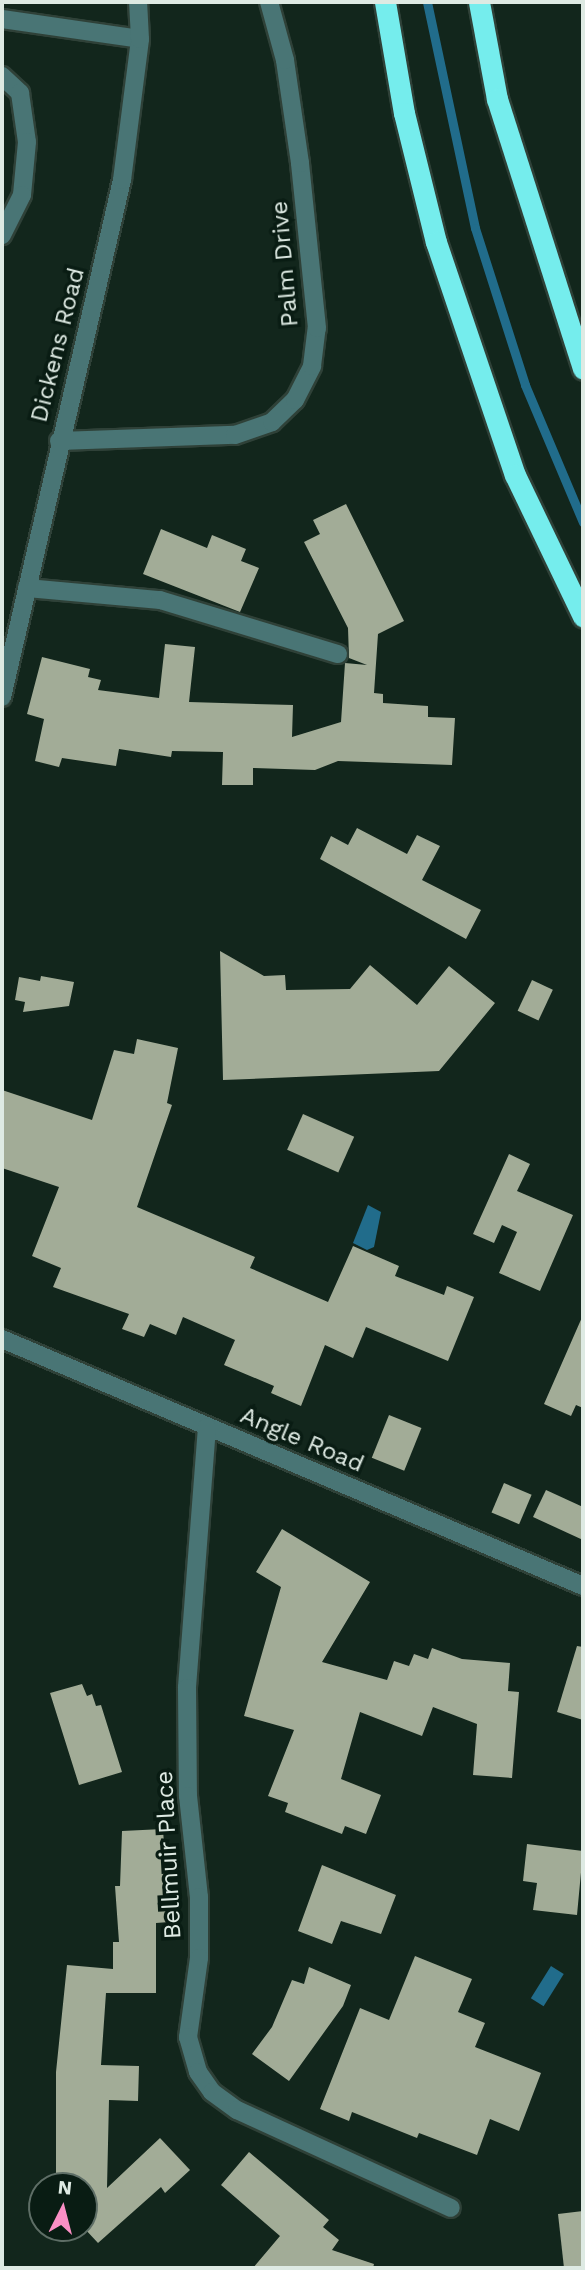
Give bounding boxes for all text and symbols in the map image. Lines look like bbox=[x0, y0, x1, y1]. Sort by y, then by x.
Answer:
street label: Palm Drive bbox=[265, 200, 305, 328]
street label: Dickens Road bbox=[25, 265, 91, 425]
street label: Angle Road bbox=[236, 1401, 368, 1479]
street label: Bellmuir Place bbox=[150, 1770, 188, 1940]
north arrow bbox=[28, 2172, 98, 2242]
text: N bbox=[57, 2175, 73, 2200]

